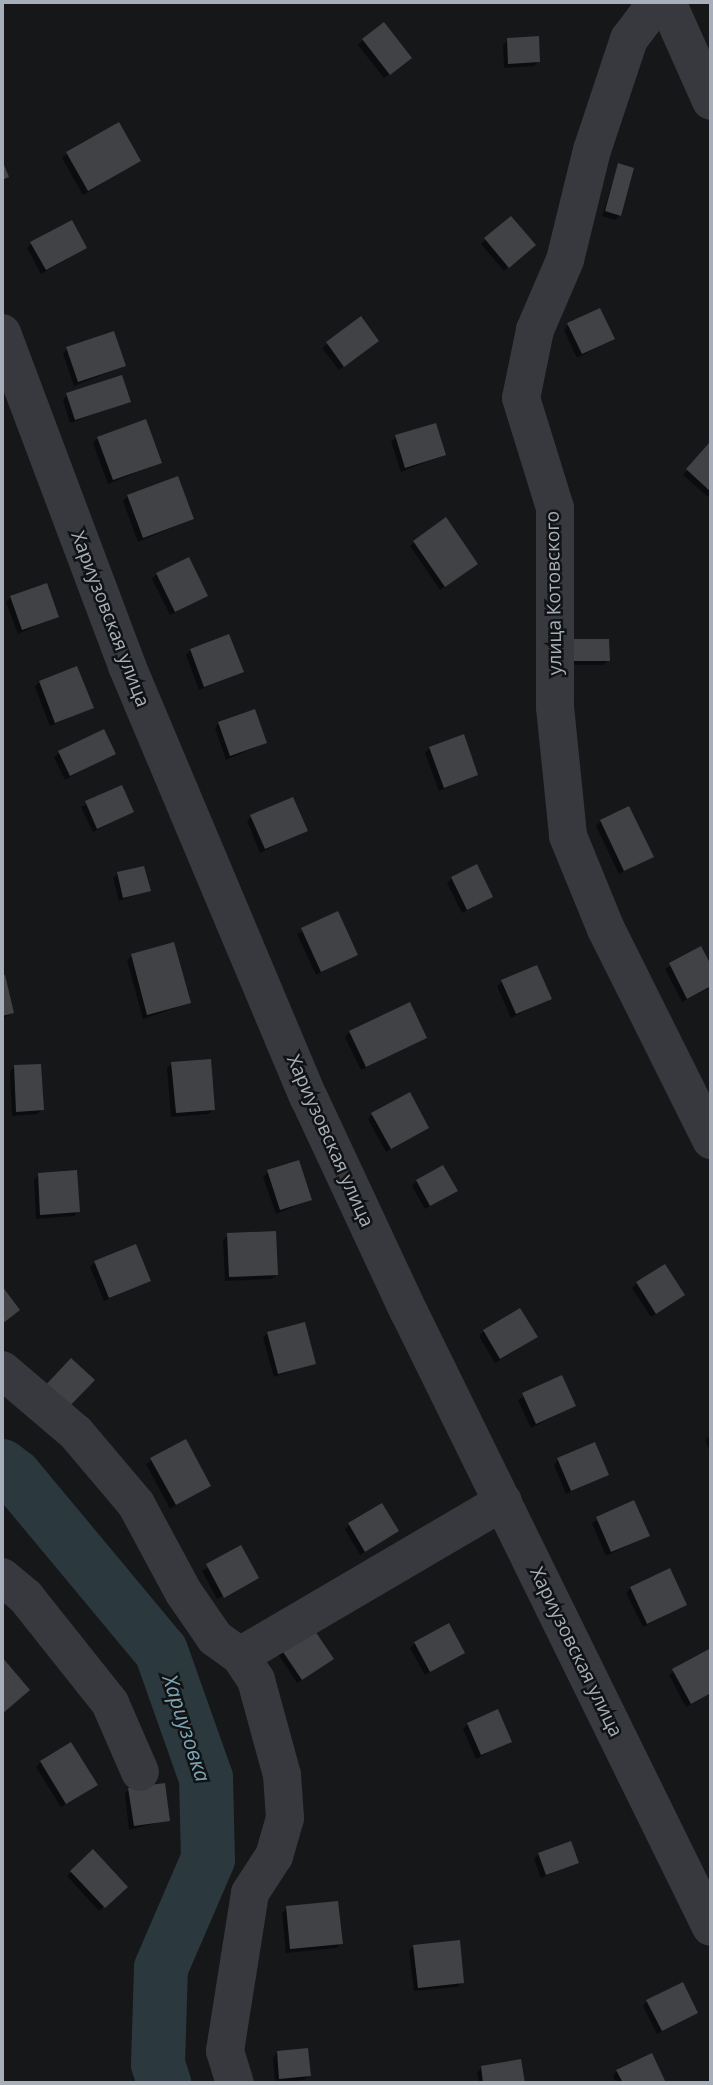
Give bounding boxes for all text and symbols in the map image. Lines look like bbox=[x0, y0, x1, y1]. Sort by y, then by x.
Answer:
street label: улица Котовского bbox=[541, 511, 567, 675]
street label: Хариузовская улица bbox=[66, 528, 154, 710]
street label: Хариузовская улица bbox=[282, 1051, 378, 1231]
street label: Хариузовская улица bbox=[525, 1563, 627, 1741]
water label: Хариузовка bbox=[158, 1671, 216, 1785]

